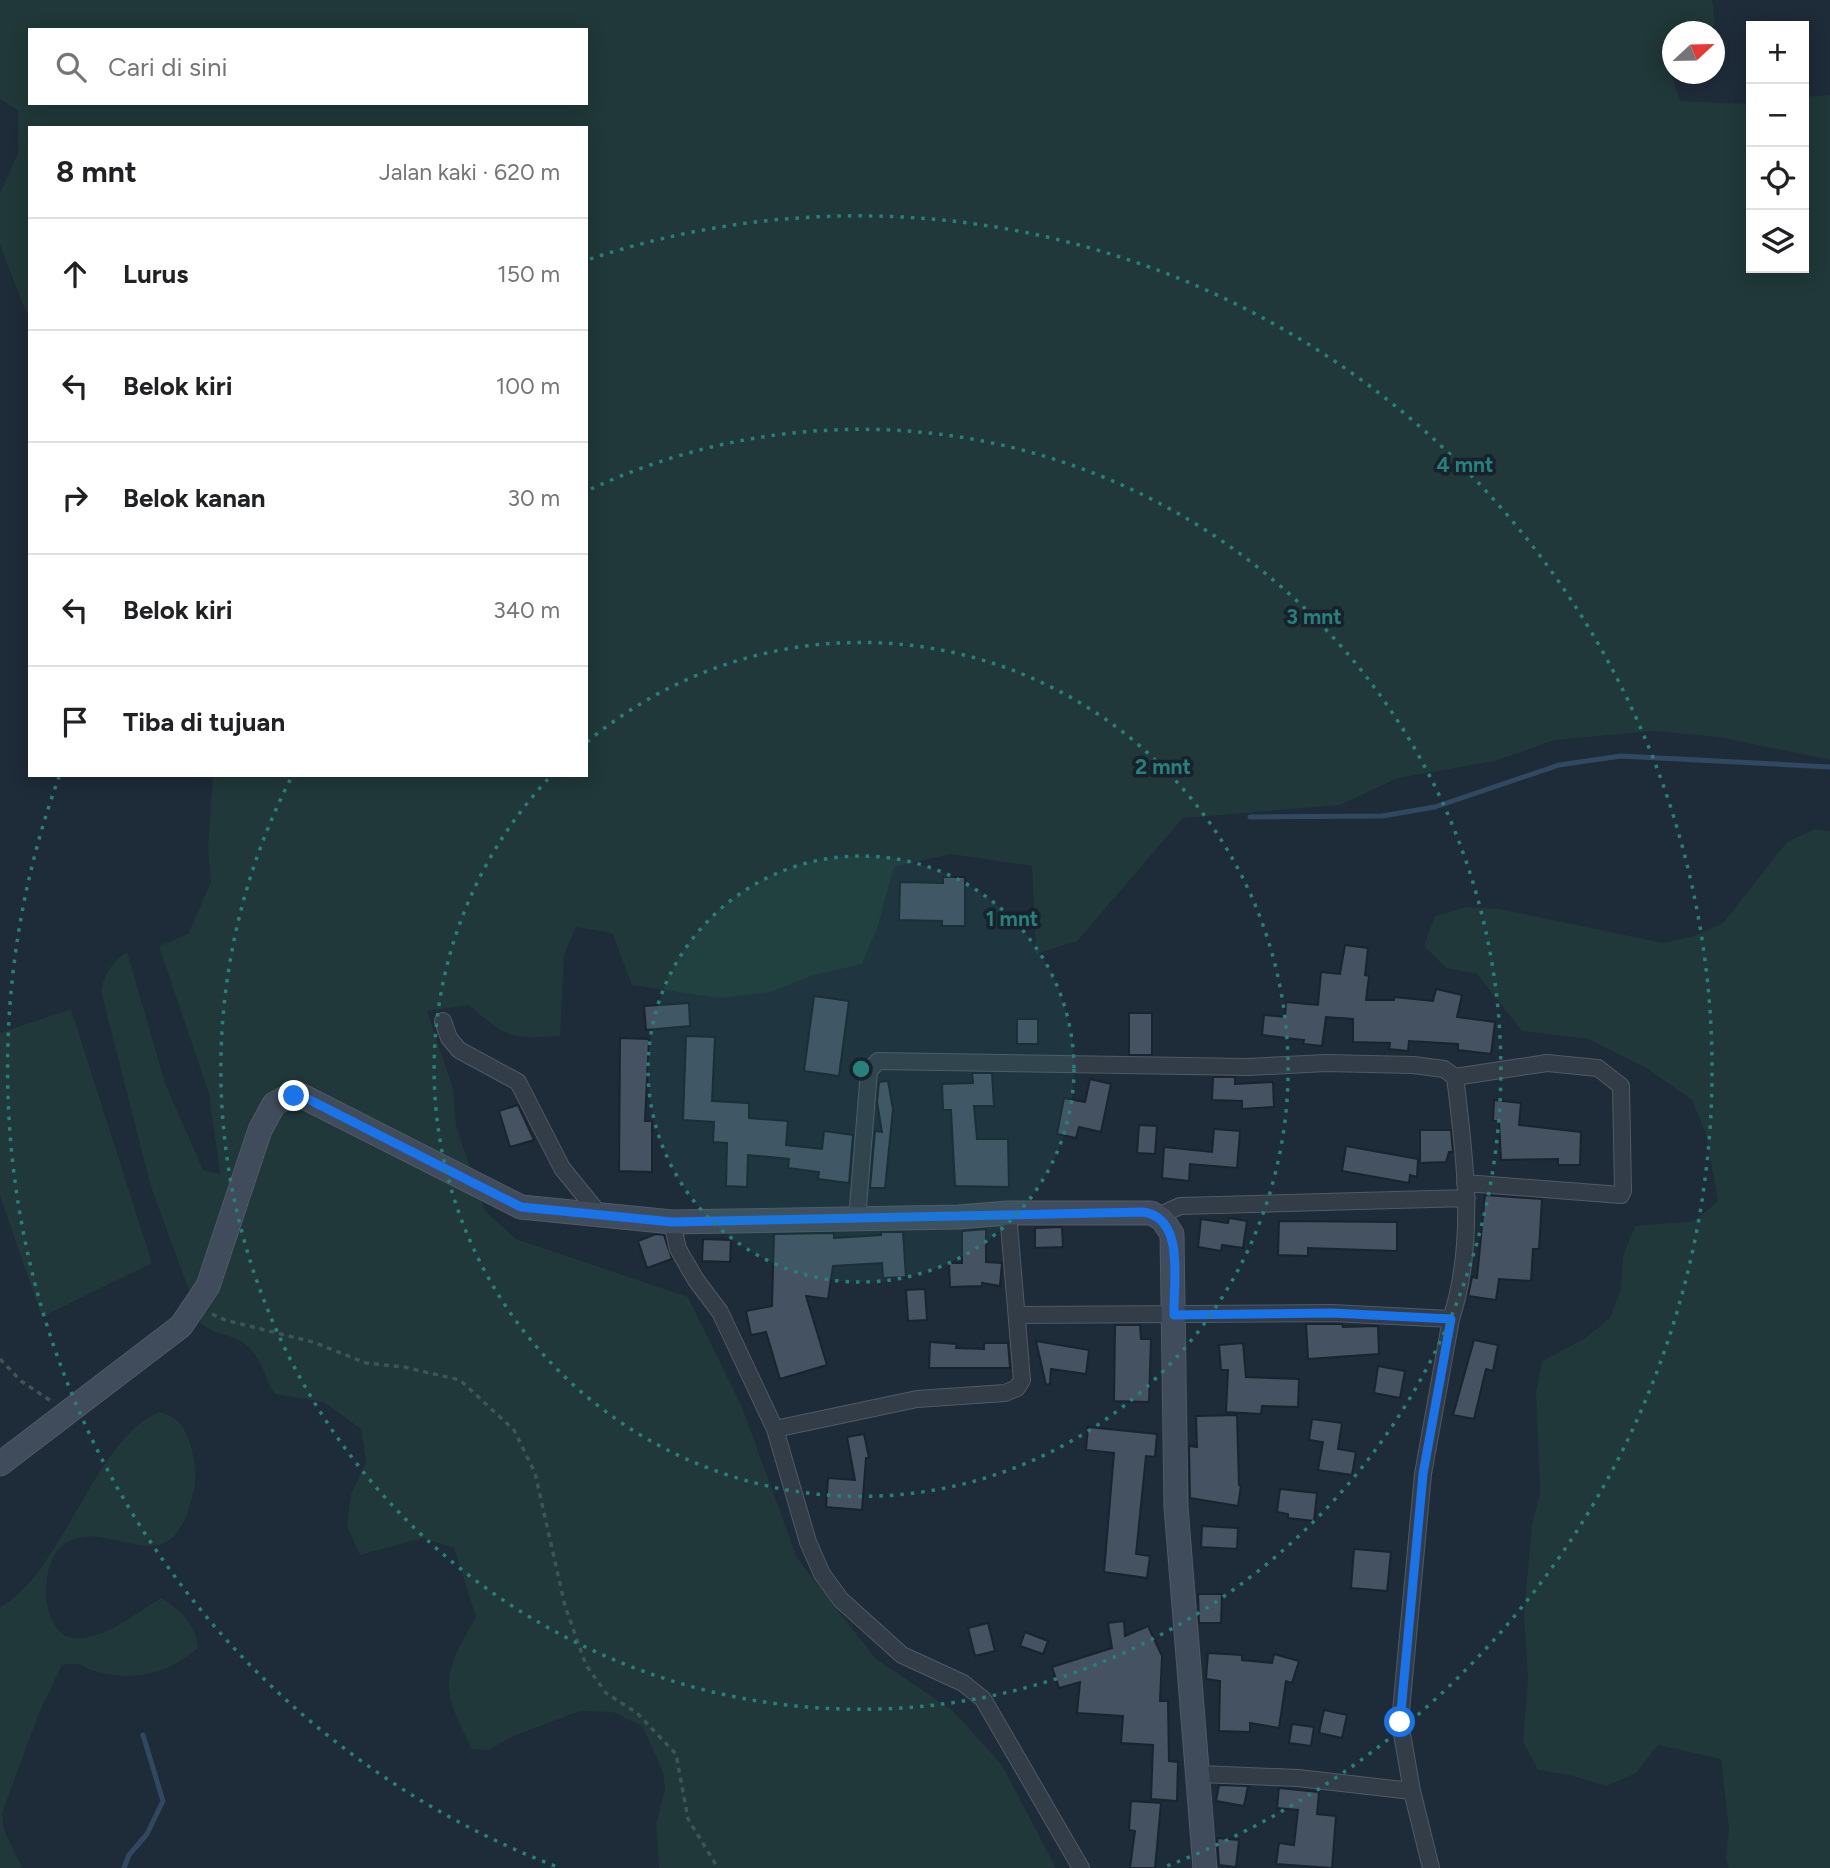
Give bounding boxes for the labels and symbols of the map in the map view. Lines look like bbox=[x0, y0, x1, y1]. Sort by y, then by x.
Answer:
north arrow bbox=[1662, 21, 1725, 84]
text: 4 mnt bbox=[1437, 452, 1493, 477]
text: 3 mnt bbox=[1286, 604, 1342, 629]
text: 2 mnt bbox=[1135, 754, 1191, 779]
text: 1 mnt bbox=[986, 906, 1038, 931]
centre of rings bbox=[849, 1057, 873, 1081]
route end bbox=[278, 1080, 309, 1111]
route start bbox=[1384, 1706, 1415, 1737]

